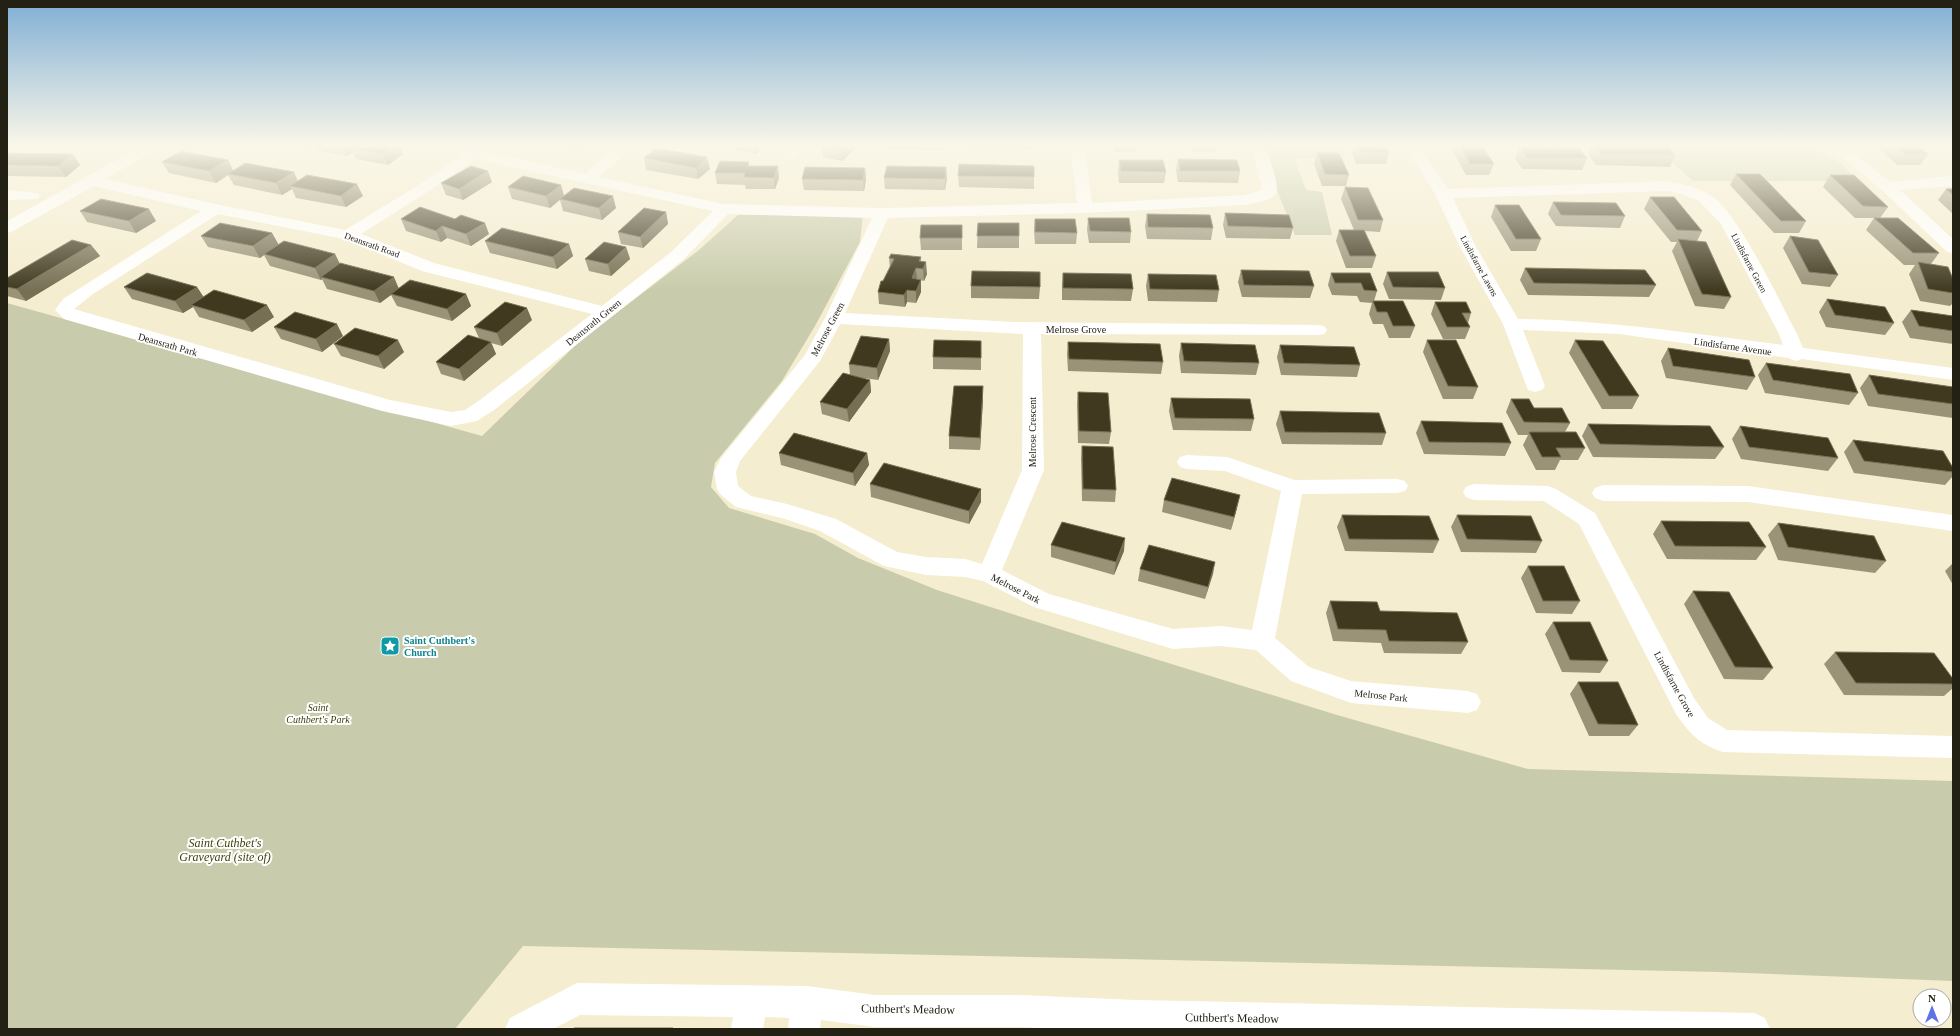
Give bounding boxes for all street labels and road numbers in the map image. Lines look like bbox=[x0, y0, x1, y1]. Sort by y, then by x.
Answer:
street label: Deansrath Road bbox=[343, 230, 401, 260]
street label: Lindisfarne Green bbox=[1729, 232, 1769, 295]
street label: Lindisfarne Lawns bbox=[1458, 234, 1500, 298]
street label: Deansrath Green bbox=[564, 297, 623, 348]
street label: Melrose Green bbox=[809, 300, 846, 358]
street label: Melrose Grove bbox=[1046, 324, 1107, 335]
street label: Deansrath Park bbox=[137, 331, 199, 358]
street label: Lindisfarne Avenue bbox=[1693, 336, 1773, 357]
street label: Melrose Crescent bbox=[1027, 397, 1038, 467]
street label: Melrose Park bbox=[989, 571, 1042, 606]
street label: Lindisfarne Grove bbox=[1652, 649, 1697, 720]
street label: Melrose Park bbox=[1354, 687, 1408, 704]
street label: Cuthbert's Meadow bbox=[861, 1001, 955, 1017]
street label: Cuthbert's Meadow bbox=[1185, 1010, 1279, 1026]

